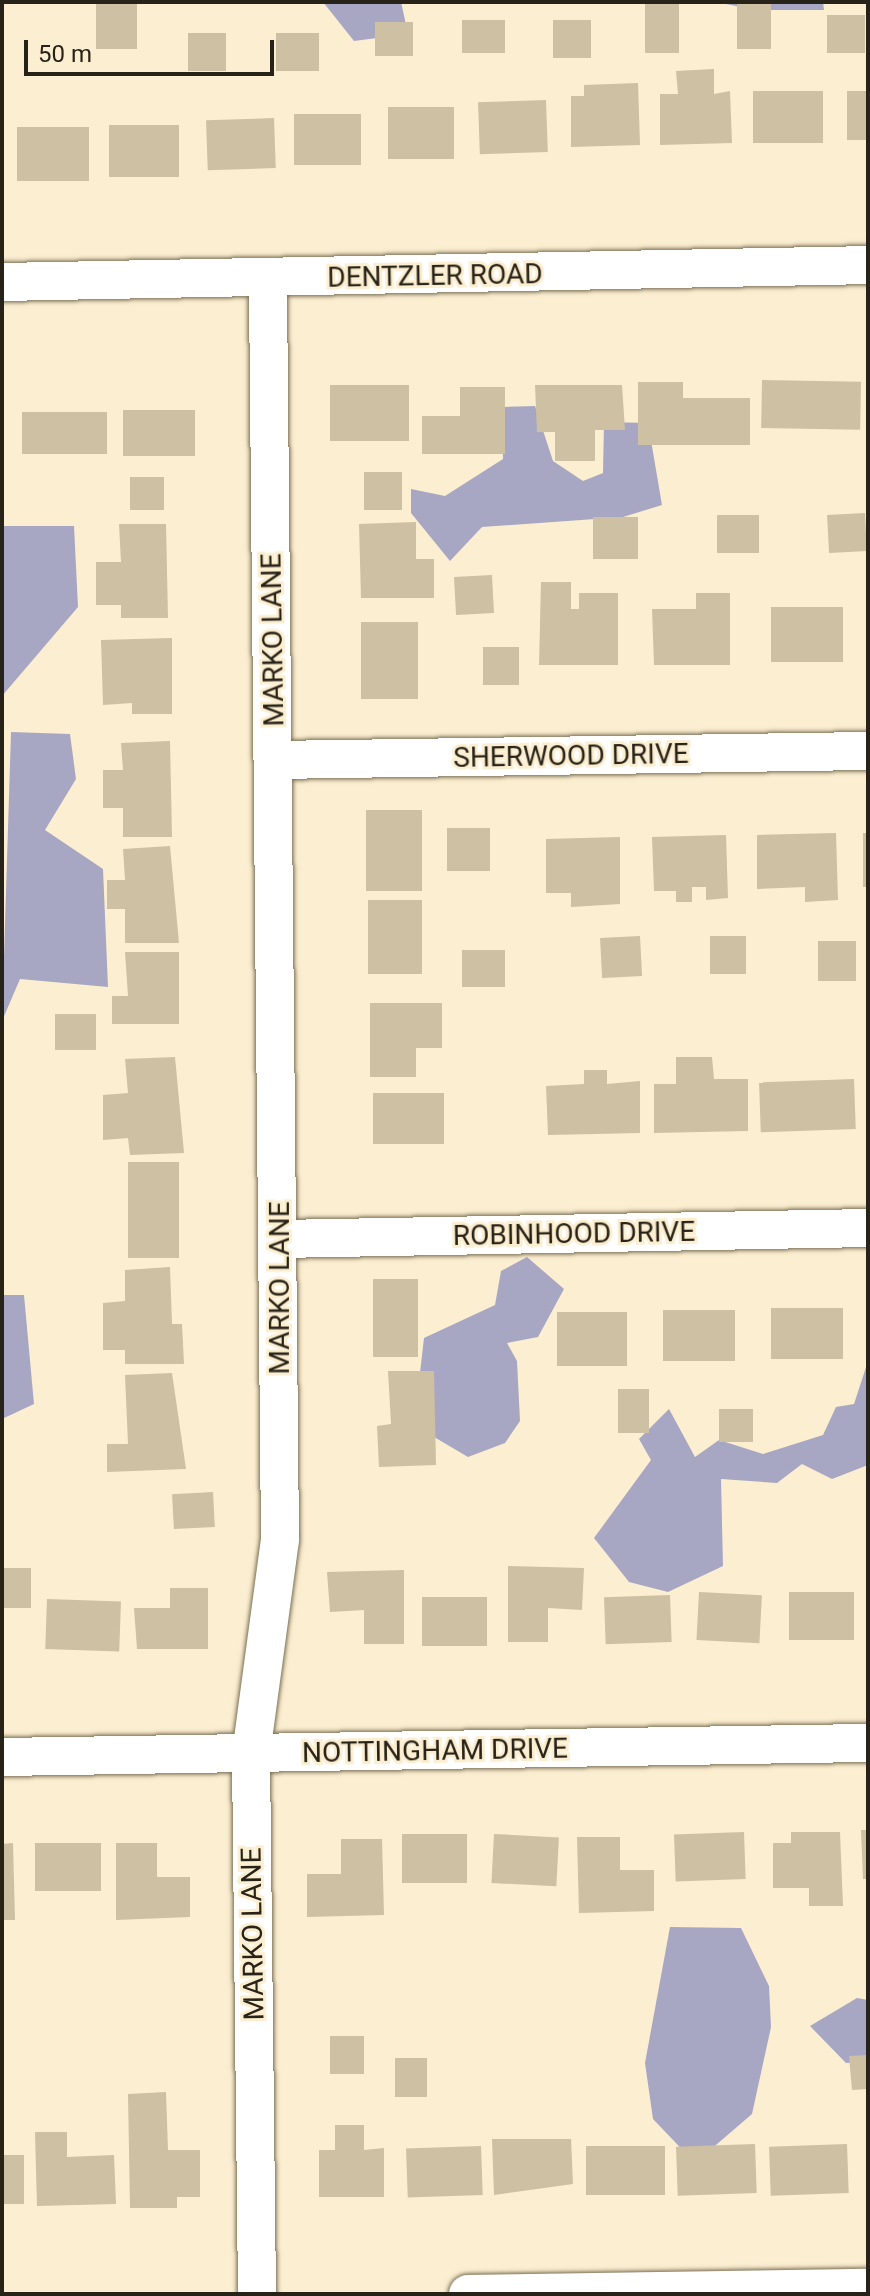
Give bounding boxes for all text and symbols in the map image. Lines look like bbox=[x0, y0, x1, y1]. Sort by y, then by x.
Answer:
scale bar bbox=[28, 24, 278, 74]
text: 50 m bbox=[38, 40, 92, 68]
street label: DENTZLER ROAD bbox=[327, 257, 543, 295]
street label: MARKO LANE bbox=[255, 553, 291, 727]
street label: SHERWOOD DRIVE bbox=[453, 737, 689, 775]
street label: MARKO LANE bbox=[263, 1201, 297, 1375]
street label: ROBINHOOD DRIVE bbox=[453, 1215, 695, 1253]
street label: NOTTINGHAM DRIVE bbox=[302, 1732, 568, 1770]
street label: MARKO LANE bbox=[235, 1847, 271, 2021]

